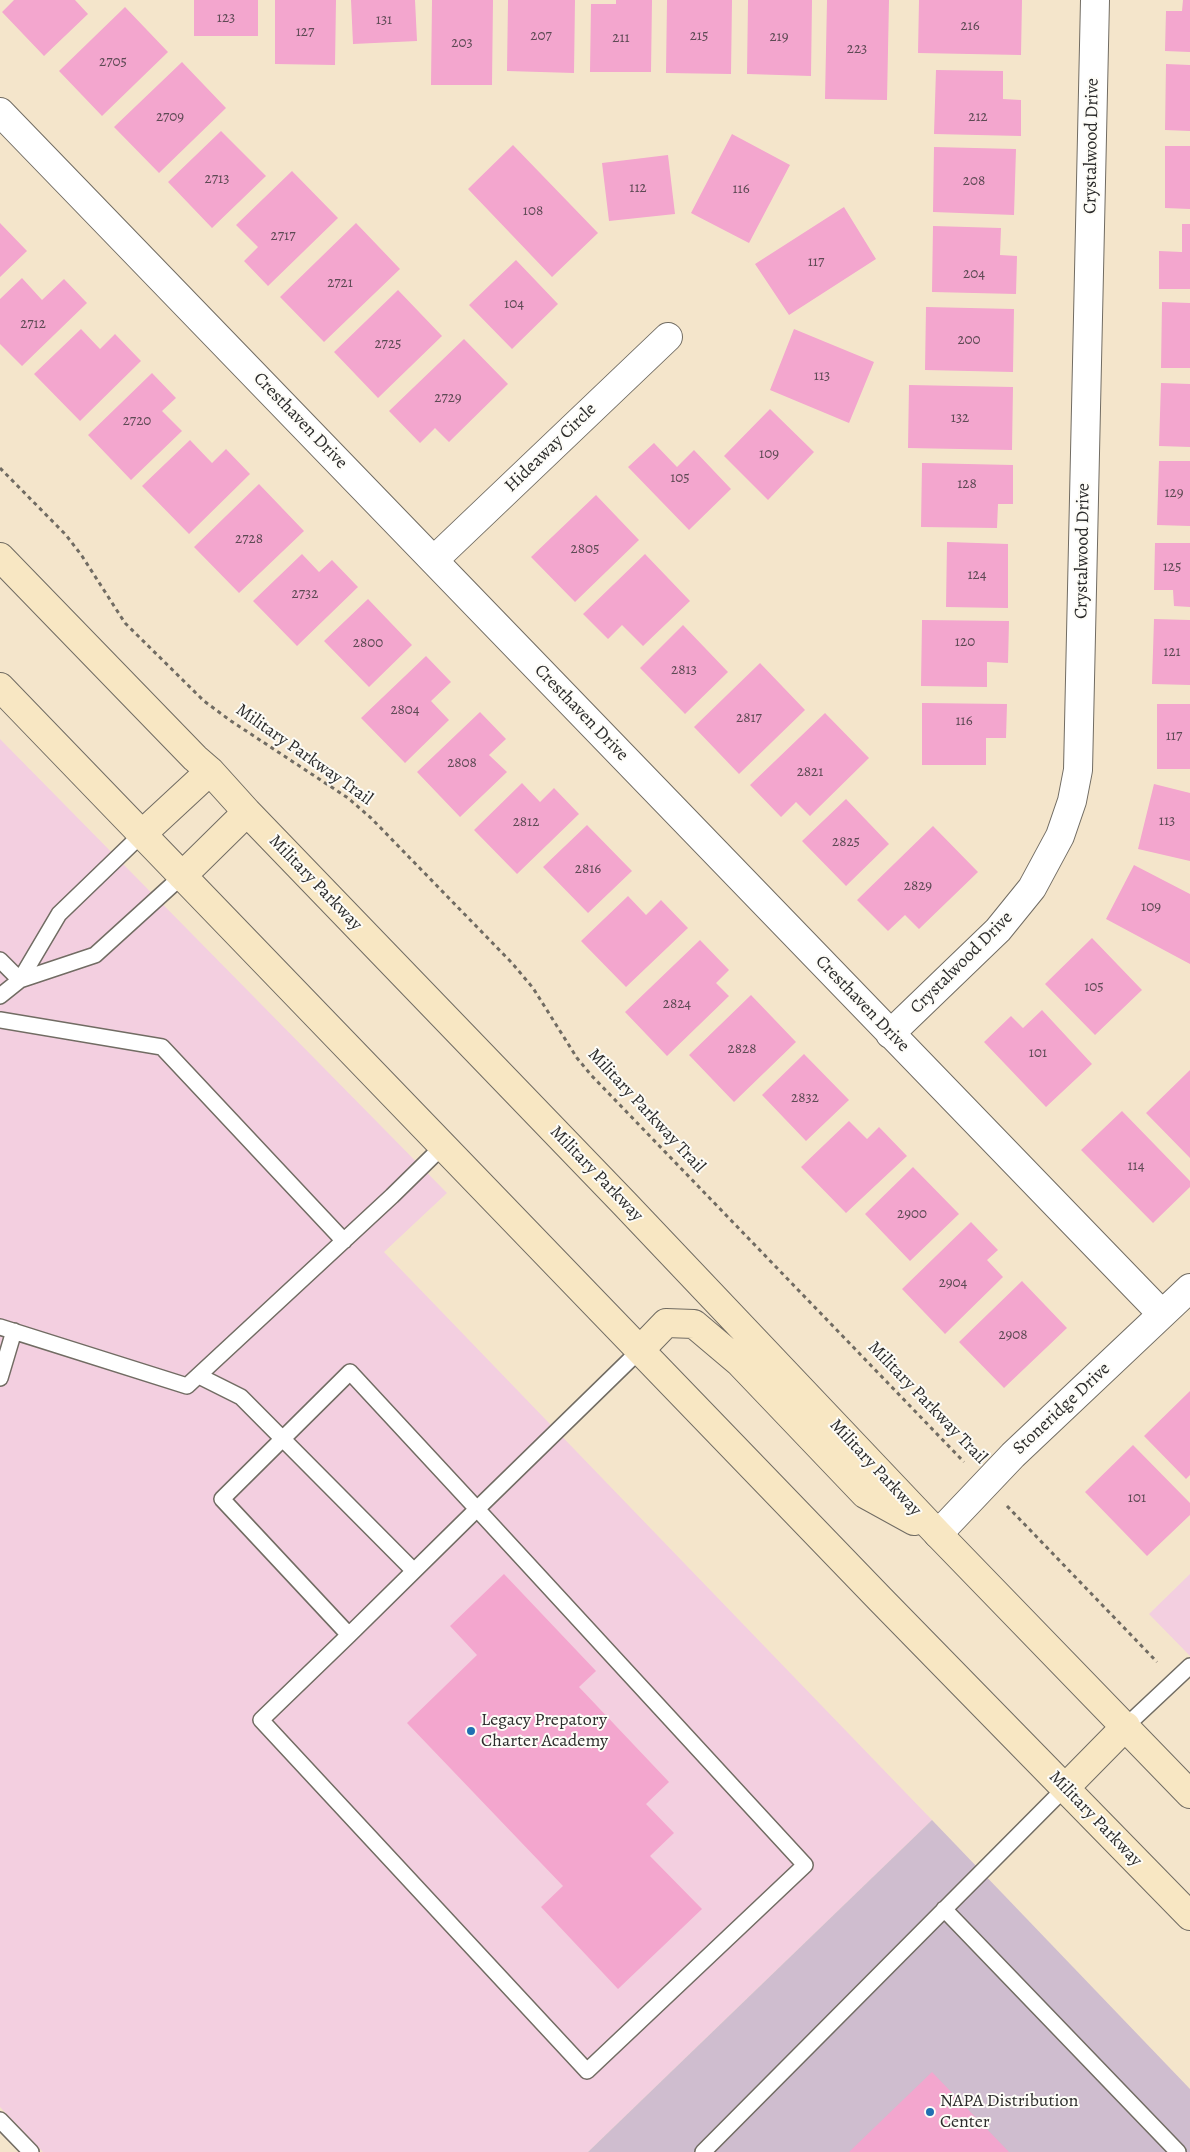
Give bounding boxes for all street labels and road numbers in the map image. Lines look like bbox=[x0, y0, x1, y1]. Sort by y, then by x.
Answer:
street label: Crystalwood Drive bbox=[1080, 78, 1104, 214]
street label: Cresthaven Drive bbox=[248, 368, 352, 474]
street label: Hideaway Circle bbox=[501, 399, 601, 497]
street label: Crystalwood Drive bbox=[1071, 483, 1095, 619]
street label: Cresthaven Drive bbox=[529, 660, 633, 766]
street label: Military Parkway Trail bbox=[231, 700, 377, 810]
street label: Military Parkway bbox=[264, 831, 366, 935]
street label: Crystalwood Drive bbox=[906, 907, 1018, 1019]
street label: Cresthaven Drive bbox=[810, 951, 914, 1057]
street label: Military Parkway Trail bbox=[583, 1044, 709, 1178]
street label: Military Parkway bbox=[545, 1122, 647, 1226]
street label: Military Parkway Trail bbox=[863, 1337, 991, 1469]
street label: Stoneridge Drive bbox=[1009, 1358, 1115, 1460]
street label: Military Parkway bbox=[824, 1415, 926, 1521]
street label: Military Parkway bbox=[1044, 1767, 1146, 1871]

